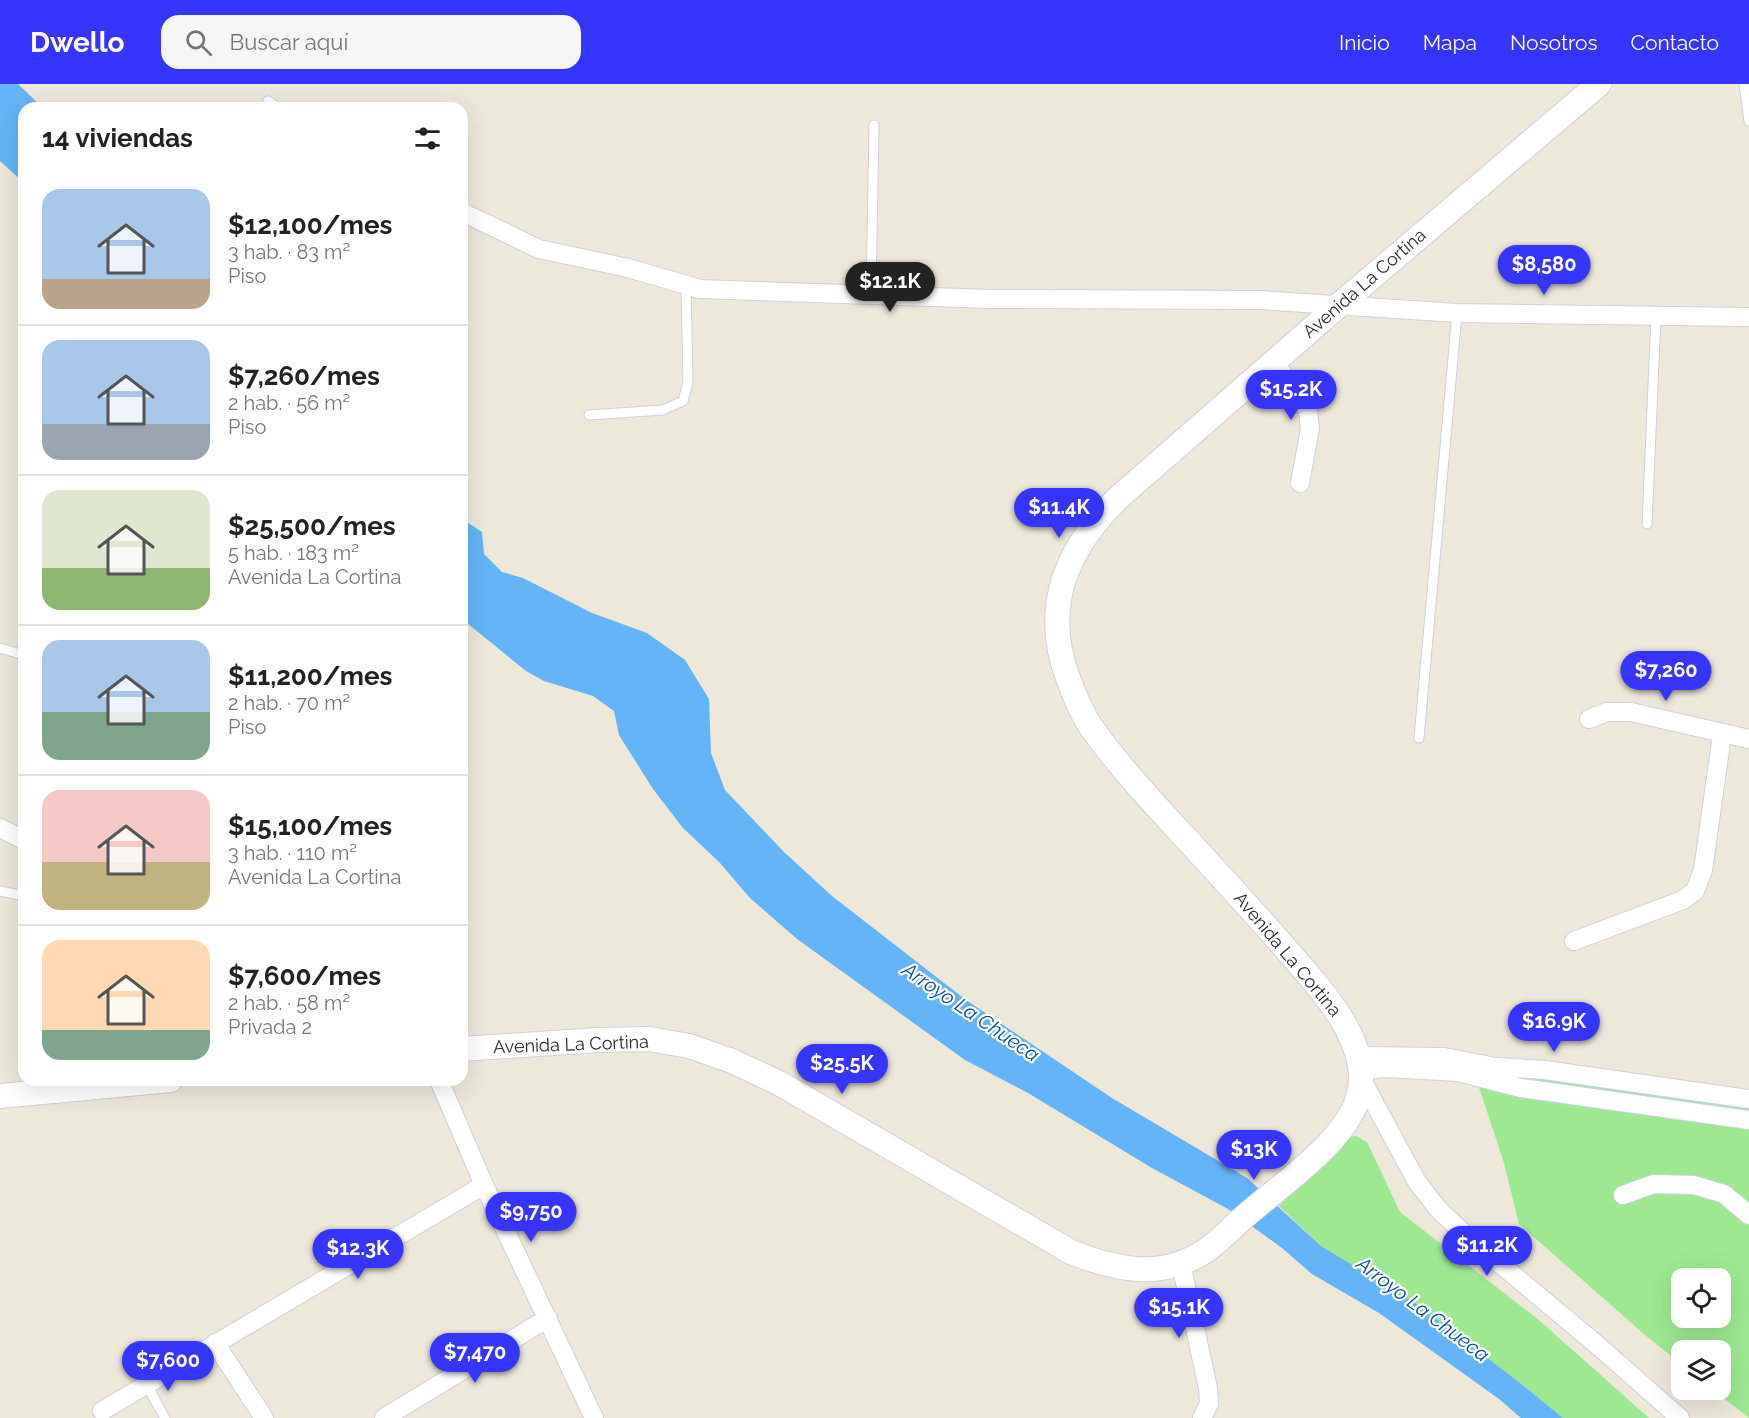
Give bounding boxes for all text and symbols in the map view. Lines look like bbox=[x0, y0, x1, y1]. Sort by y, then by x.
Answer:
search box bbox=[161, 15, 581, 69]
text: Dwello bbox=[30, 26, 125, 59]
icon: search bbox=[182, 26, 215, 59]
text: Buscar aquí bbox=[230, 29, 348, 55]
text: Inicio bbox=[1339, 30, 1390, 55]
text: Mapa bbox=[1423, 30, 1477, 55]
text: Nosotros bbox=[1510, 30, 1598, 55]
text: Contacto bbox=[1631, 30, 1719, 55]
icon: filters bbox=[411, 122, 444, 155]
text: 14 viviendas bbox=[42, 123, 193, 153]
text: $12,100/mes bbox=[228, 210, 392, 240]
icon: home bbox=[90, 213, 162, 285]
street label: Avenida La Cortina bbox=[1298, 224, 1430, 342]
text: 3 hab. · 83 m² bbox=[228, 240, 350, 264]
pin: $8,580 bbox=[1495, 245, 1593, 296]
text: $8,580 bbox=[1512, 252, 1576, 276]
pin: $12.1K bbox=[841, 262, 939, 313]
text: Piso bbox=[228, 264, 266, 288]
text: $12.1K bbox=[859, 269, 921, 293]
text: $7,260/mes bbox=[228, 361, 380, 391]
icon: home bbox=[90, 364, 162, 436]
pin: $15.2K bbox=[1242, 370, 1340, 421]
text: $15.2K bbox=[1260, 377, 1322, 401]
text: 2 hab. · 56 m² bbox=[228, 391, 350, 415]
text: Piso bbox=[228, 415, 266, 439]
pin: $11.4K bbox=[1010, 488, 1108, 539]
text: $11.4K bbox=[1028, 495, 1090, 519]
text: $25,500/mes bbox=[228, 511, 396, 541]
icon: home bbox=[90, 514, 162, 586]
text: 5 hab. · 183 m² bbox=[228, 541, 359, 565]
text: Avenida La Cortina bbox=[228, 565, 401, 589]
pin: $7,260 bbox=[1617, 651, 1715, 702]
text: $7,260 bbox=[1634, 658, 1698, 682]
text: $11,200/mes bbox=[228, 661, 392, 691]
icon: home bbox=[90, 664, 162, 736]
text: 2 hab. · 70 m² bbox=[228, 691, 350, 715]
text: Piso bbox=[228, 715, 266, 739]
text: $15,100/mes bbox=[228, 811, 392, 841]
icon: home bbox=[90, 814, 162, 886]
text: 3 hab. · 110 m² bbox=[228, 841, 357, 865]
text: Avenida La Cortina bbox=[228, 865, 401, 889]
street label: Avenida La Cortina bbox=[1230, 888, 1346, 1020]
water label: Arroyo La Chueca bbox=[897, 957, 1044, 1067]
text: $7,600/mes bbox=[228, 961, 381, 991]
icon: home bbox=[90, 964, 162, 1036]
text: 2 hab. · 58 m² bbox=[228, 991, 350, 1015]
pin: $16.9K bbox=[1505, 1002, 1603, 1053]
text: $16.9K bbox=[1522, 1009, 1586, 1033]
text: Privada 2 bbox=[228, 1015, 312, 1039]
street label: Avenida La Cortina bbox=[493, 1031, 649, 1057]
pin: $25.5K bbox=[793, 1044, 891, 1095]
text: $25.5K bbox=[810, 1051, 874, 1075]
pin: $13K bbox=[1218, 1130, 1290, 1181]
text: $13K bbox=[1230, 1137, 1278, 1161]
pin: $9,750 bbox=[482, 1192, 580, 1243]
text: $9,750 bbox=[499, 1199, 563, 1223]
pin: $11.2K bbox=[1438, 1226, 1536, 1277]
pin: $12.3K bbox=[309, 1229, 407, 1280]
text: $11.2K bbox=[1456, 1233, 1518, 1257]
text: $12.3K bbox=[327, 1236, 389, 1260]
water label: Arroyo La Chueca bbox=[1351, 1251, 1494, 1367]
map controls bbox=[1671, 1268, 1731, 1400]
button: locate bbox=[1671, 1268, 1731, 1328]
pin: $15.1K bbox=[1130, 1288, 1228, 1339]
text: $15.1K bbox=[1148, 1295, 1210, 1319]
pin: $7,470 bbox=[426, 1333, 524, 1384]
text: $7,470 bbox=[444, 1340, 506, 1364]
button: layers bbox=[1671, 1340, 1731, 1400]
pin: $7,600 bbox=[119, 1341, 217, 1392]
text: $7,600 bbox=[136, 1348, 200, 1372]

